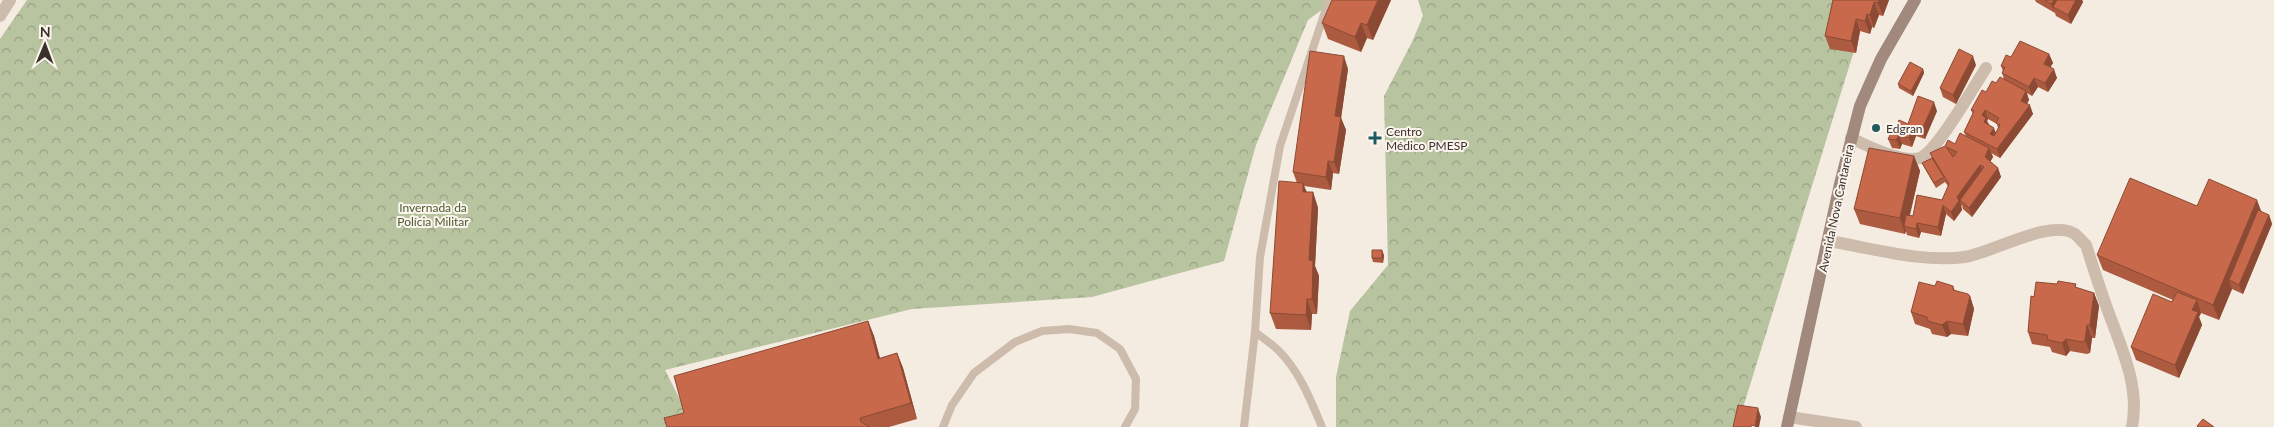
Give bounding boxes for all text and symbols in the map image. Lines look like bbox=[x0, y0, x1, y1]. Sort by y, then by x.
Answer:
north arrow bbox=[20, 20, 70, 70]
text: N bbox=[40, 23, 51, 40]
place label: Edgran bbox=[1886, 121, 1923, 136]
marker: Edgran bbox=[1870, 122, 1882, 134]
place label: Centro Médico PMESP bbox=[1386, 124, 1467, 153]
marker: Centro Médico PMESP bbox=[1368, 131, 1382, 145]
street label: Avenida Nova Cantareira bbox=[1815, 143, 1857, 273]
park label: Invernada da Polícia Militar bbox=[397, 200, 469, 229]

